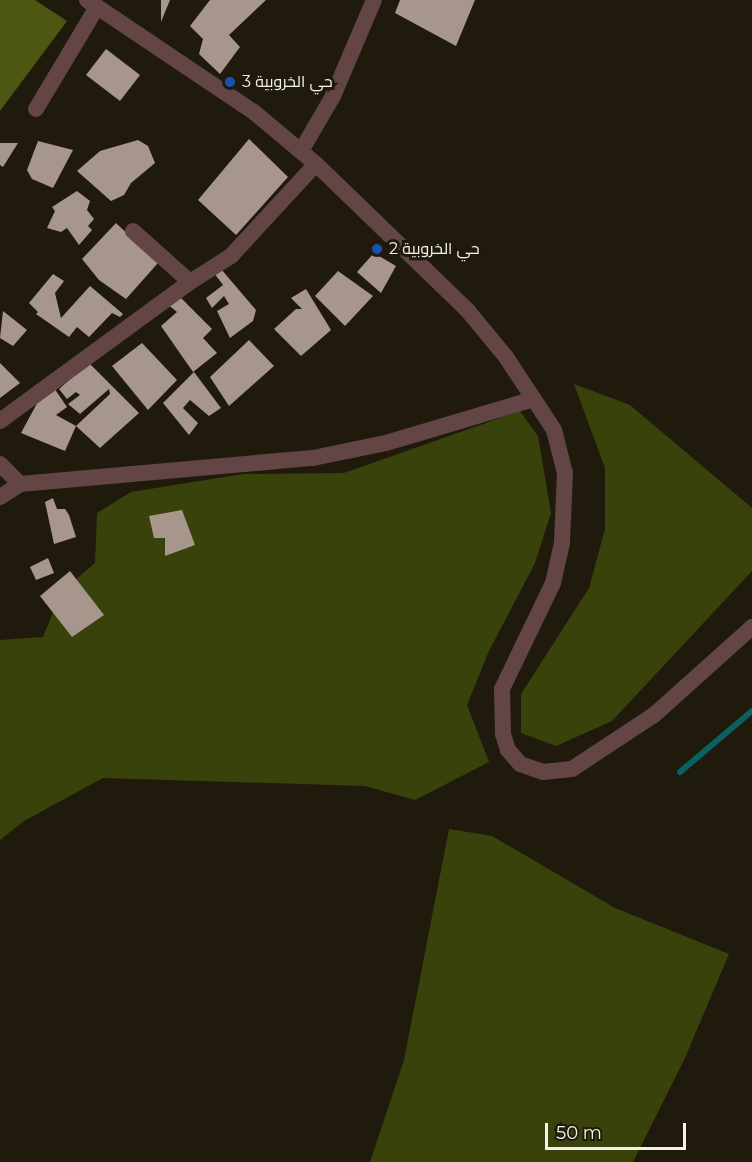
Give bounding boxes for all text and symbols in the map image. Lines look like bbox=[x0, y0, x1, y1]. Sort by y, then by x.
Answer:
place label: حي الخروبية 3 bbox=[242, 72, 333, 92]
marker: حي الخروبية 3 bbox=[223, 75, 237, 89]
place label: حي الخروبية 2 bbox=[389, 239, 480, 259]
marker: حي الخروبية 2 bbox=[370, 242, 384, 256]
scale bar bbox=[548, 1111, 689, 1149]
text: 50 m bbox=[556, 1122, 602, 1144]

